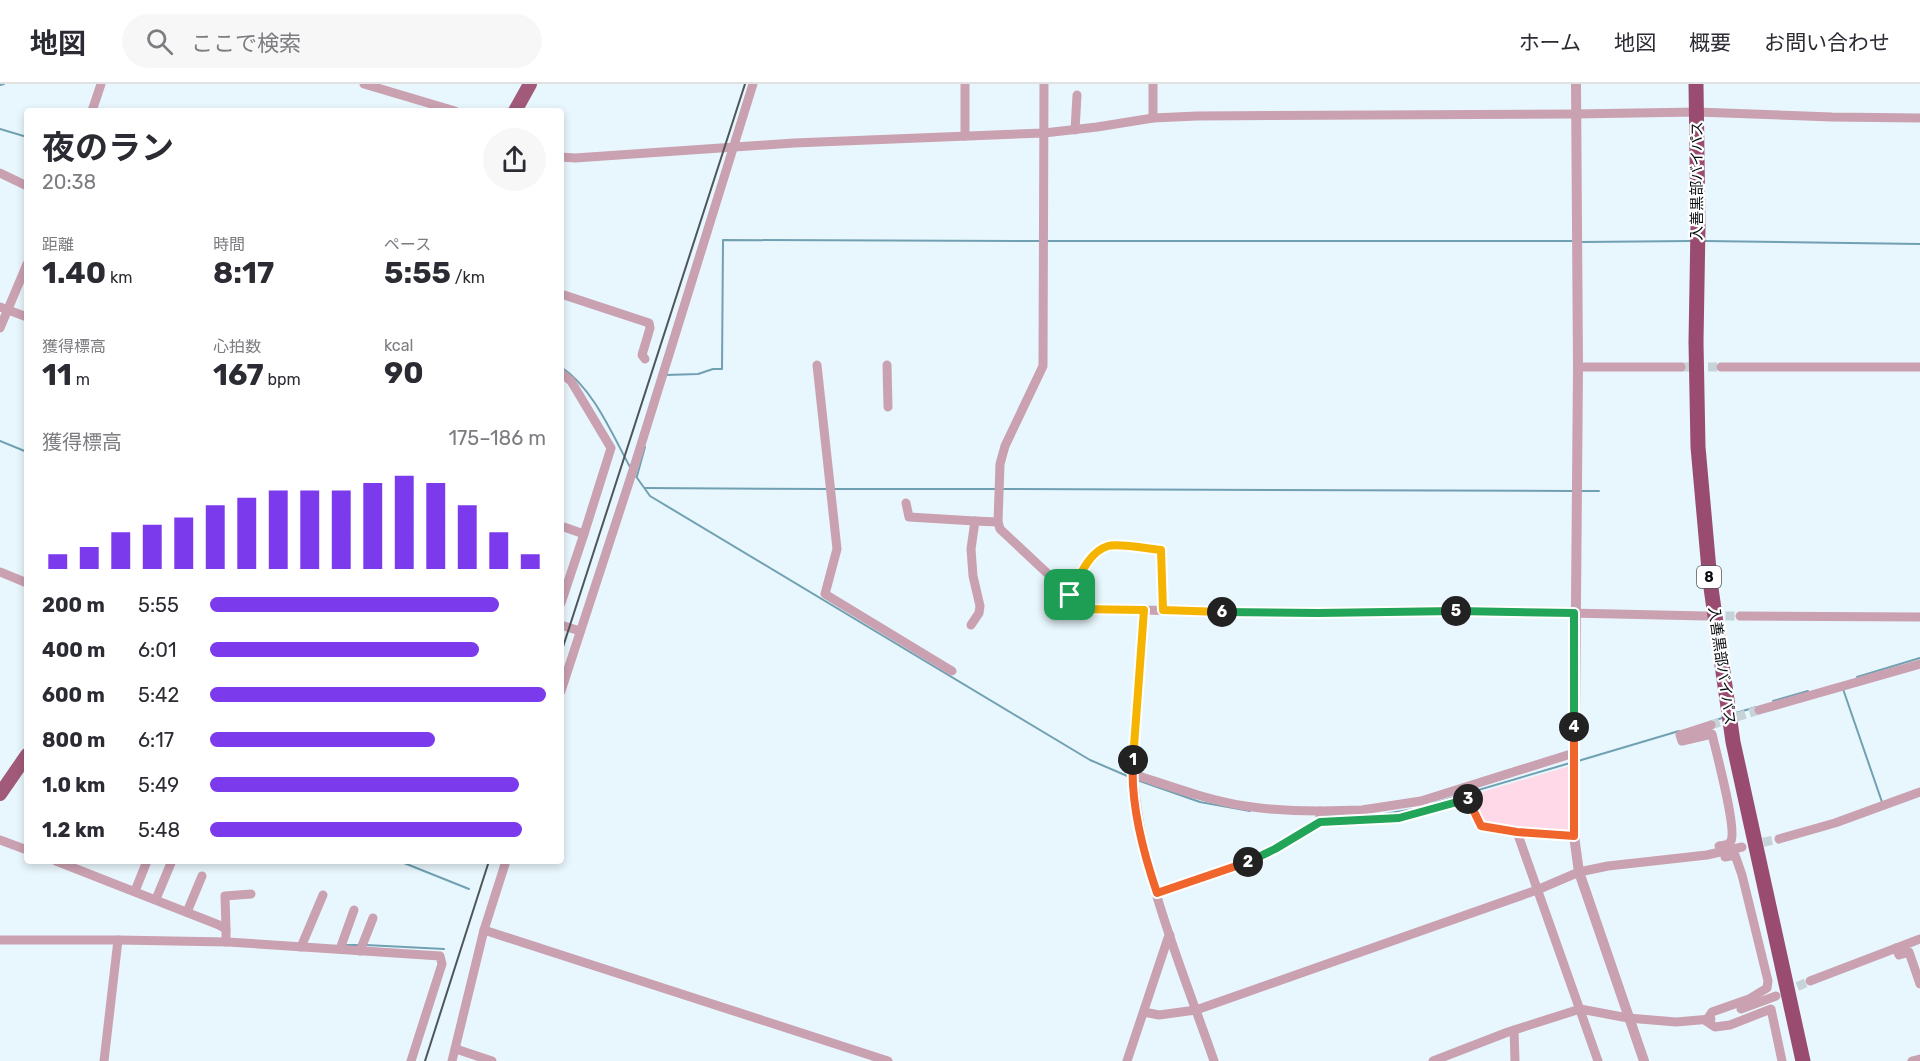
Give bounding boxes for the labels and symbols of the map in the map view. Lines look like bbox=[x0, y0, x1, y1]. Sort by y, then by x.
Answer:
street label: 入善黒部バイパス bbox=[1688, 121, 1706, 241]
road number: 8 bbox=[1697, 566, 1721, 588]
pin bbox=[1044, 569, 1095, 620]
pin: 5 bbox=[1441, 596, 1471, 626]
pin: 6 bbox=[1207, 597, 1237, 627]
street label: 入善黒部バイパス bbox=[1705, 605, 1739, 727]
pin: 4 bbox=[1559, 712, 1589, 742]
pin: 1 bbox=[1118, 745, 1148, 775]
pin: 3 bbox=[1453, 784, 1483, 814]
pin: 2 bbox=[1233, 847, 1263, 877]

